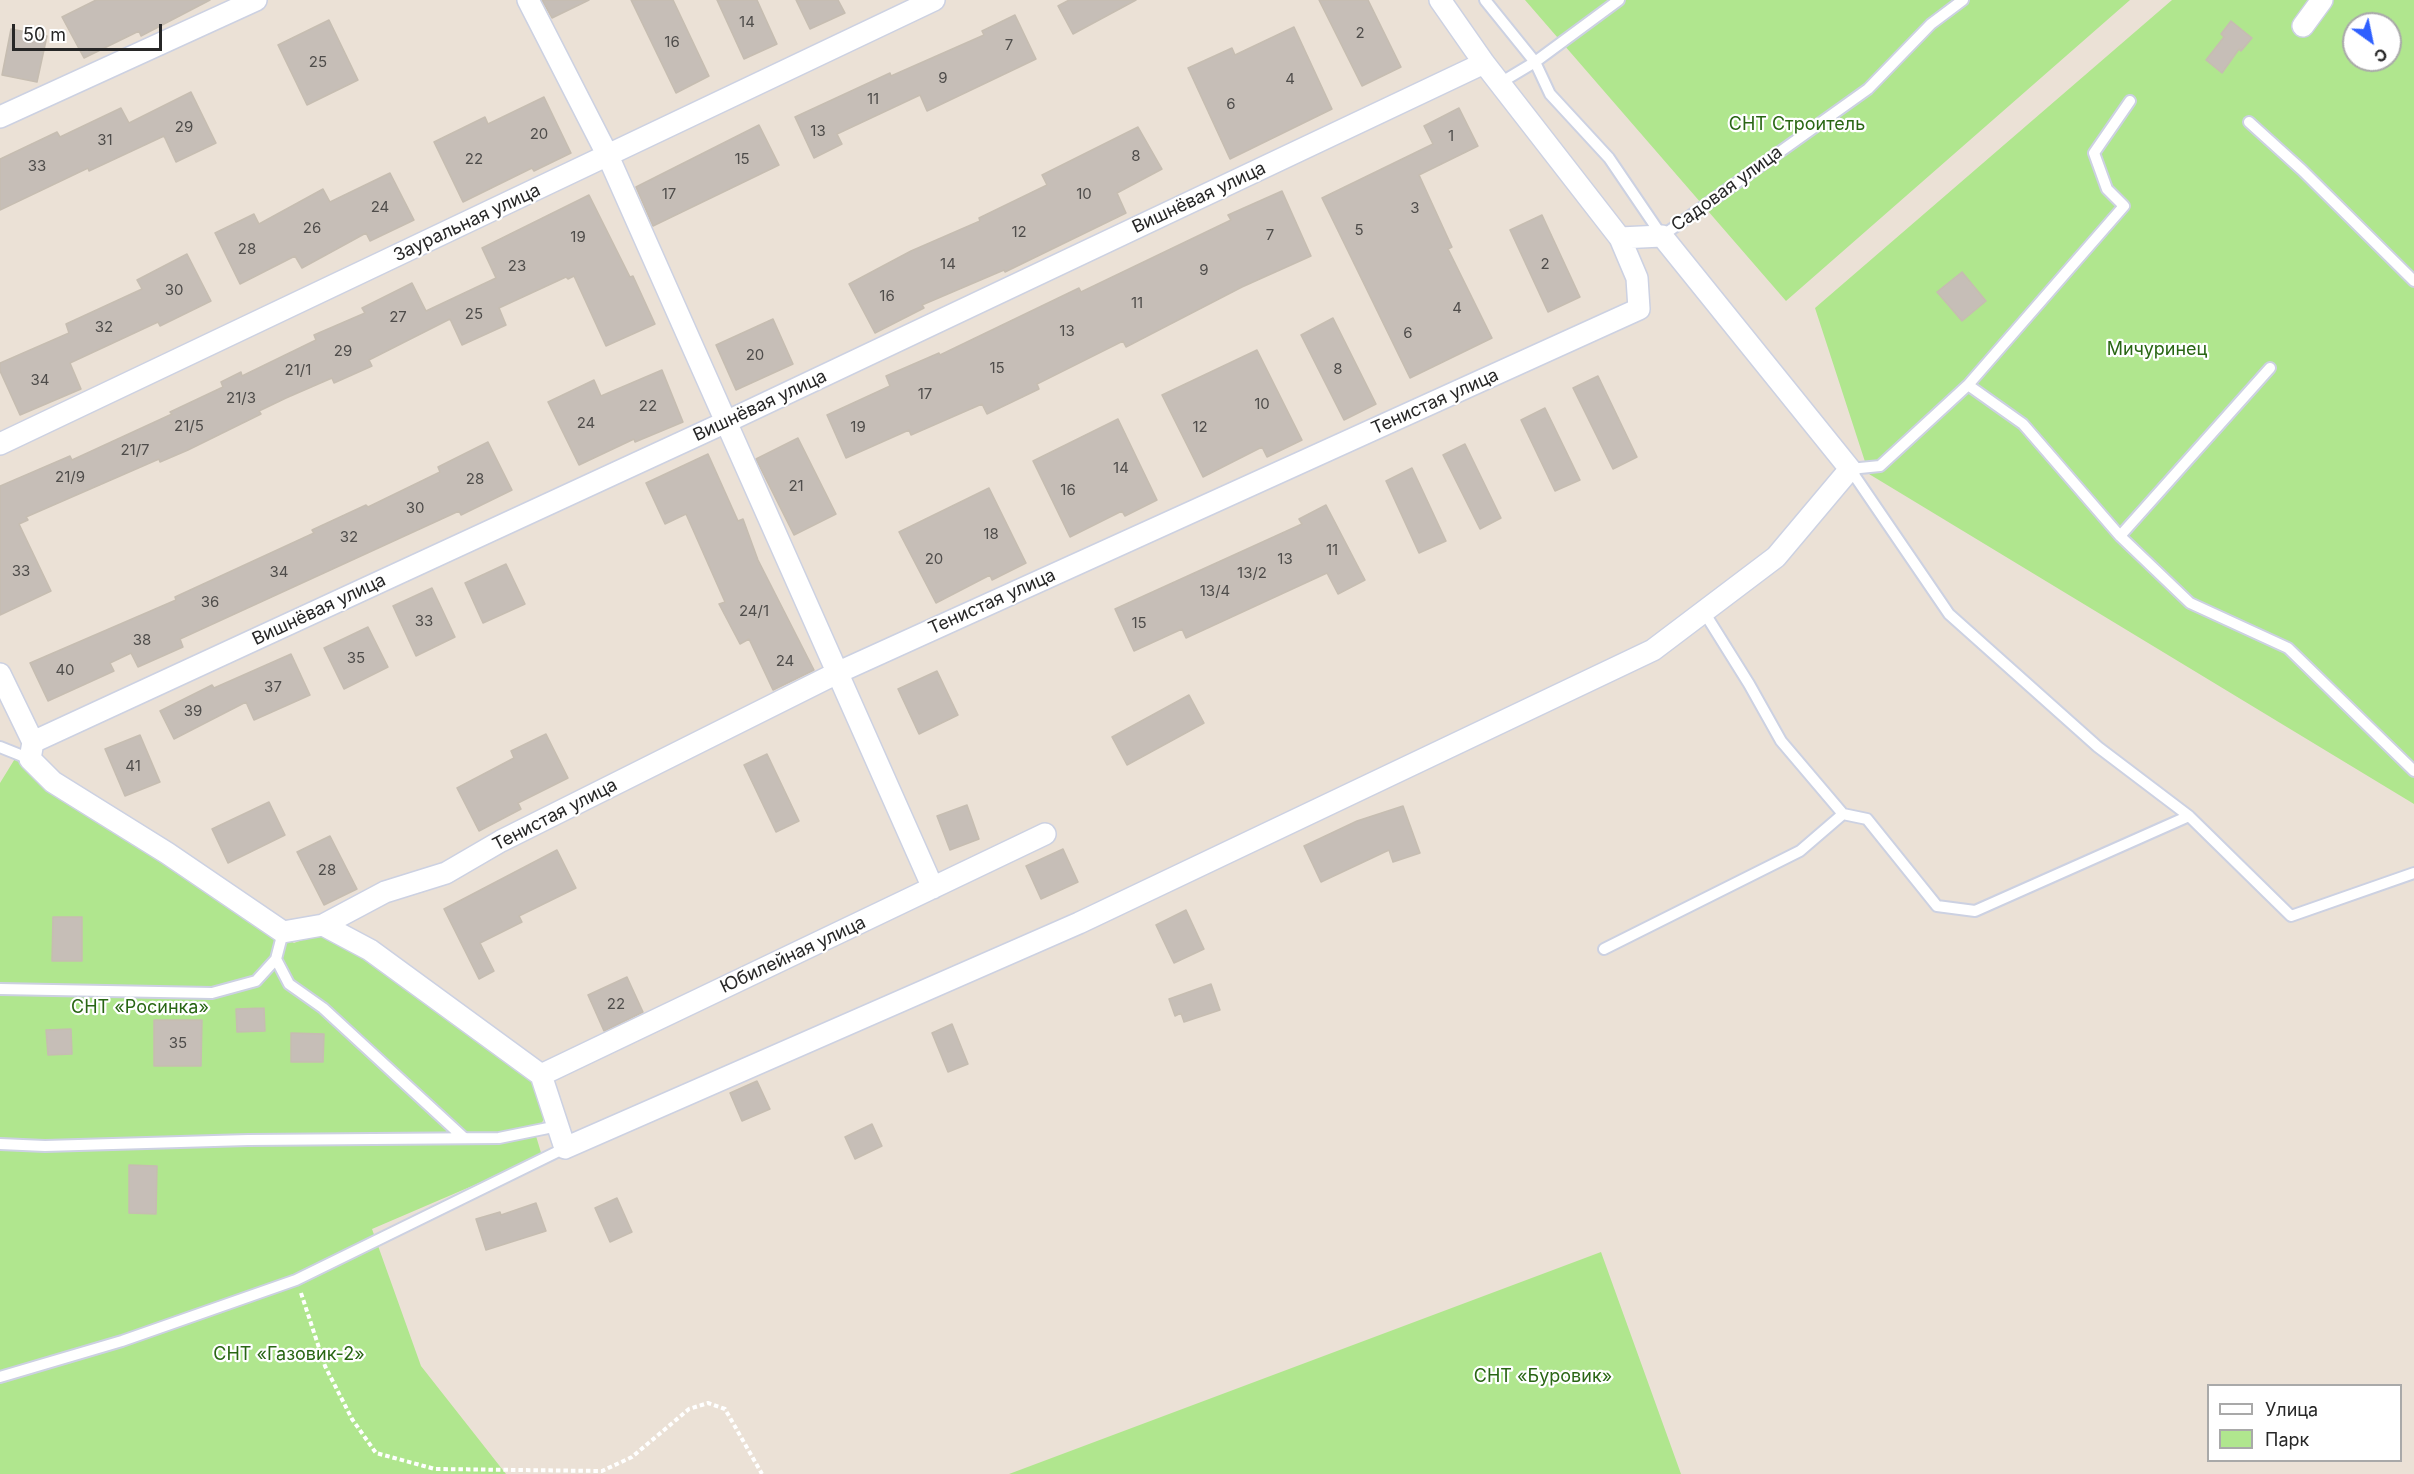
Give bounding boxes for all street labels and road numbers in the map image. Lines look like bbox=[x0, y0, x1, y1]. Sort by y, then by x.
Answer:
street label: Садовая улица bbox=[1667, 142, 1787, 236]
street label: Вишнёвая улица bbox=[1129, 158, 1269, 238]
street label: Зауральная улица bbox=[390, 179, 544, 267]
street label: Тенистая улица bbox=[1368, 364, 1502, 440]
street label: Вишнёвая улица bbox=[690, 366, 830, 446]
street label: Тенистая улица bbox=[925, 564, 1059, 640]
street label: Вишнёвая улица bbox=[249, 570, 389, 650]
street label: Тенистая улица bbox=[489, 774, 621, 856]
street label: Юбилейная улица bbox=[717, 912, 869, 998]

